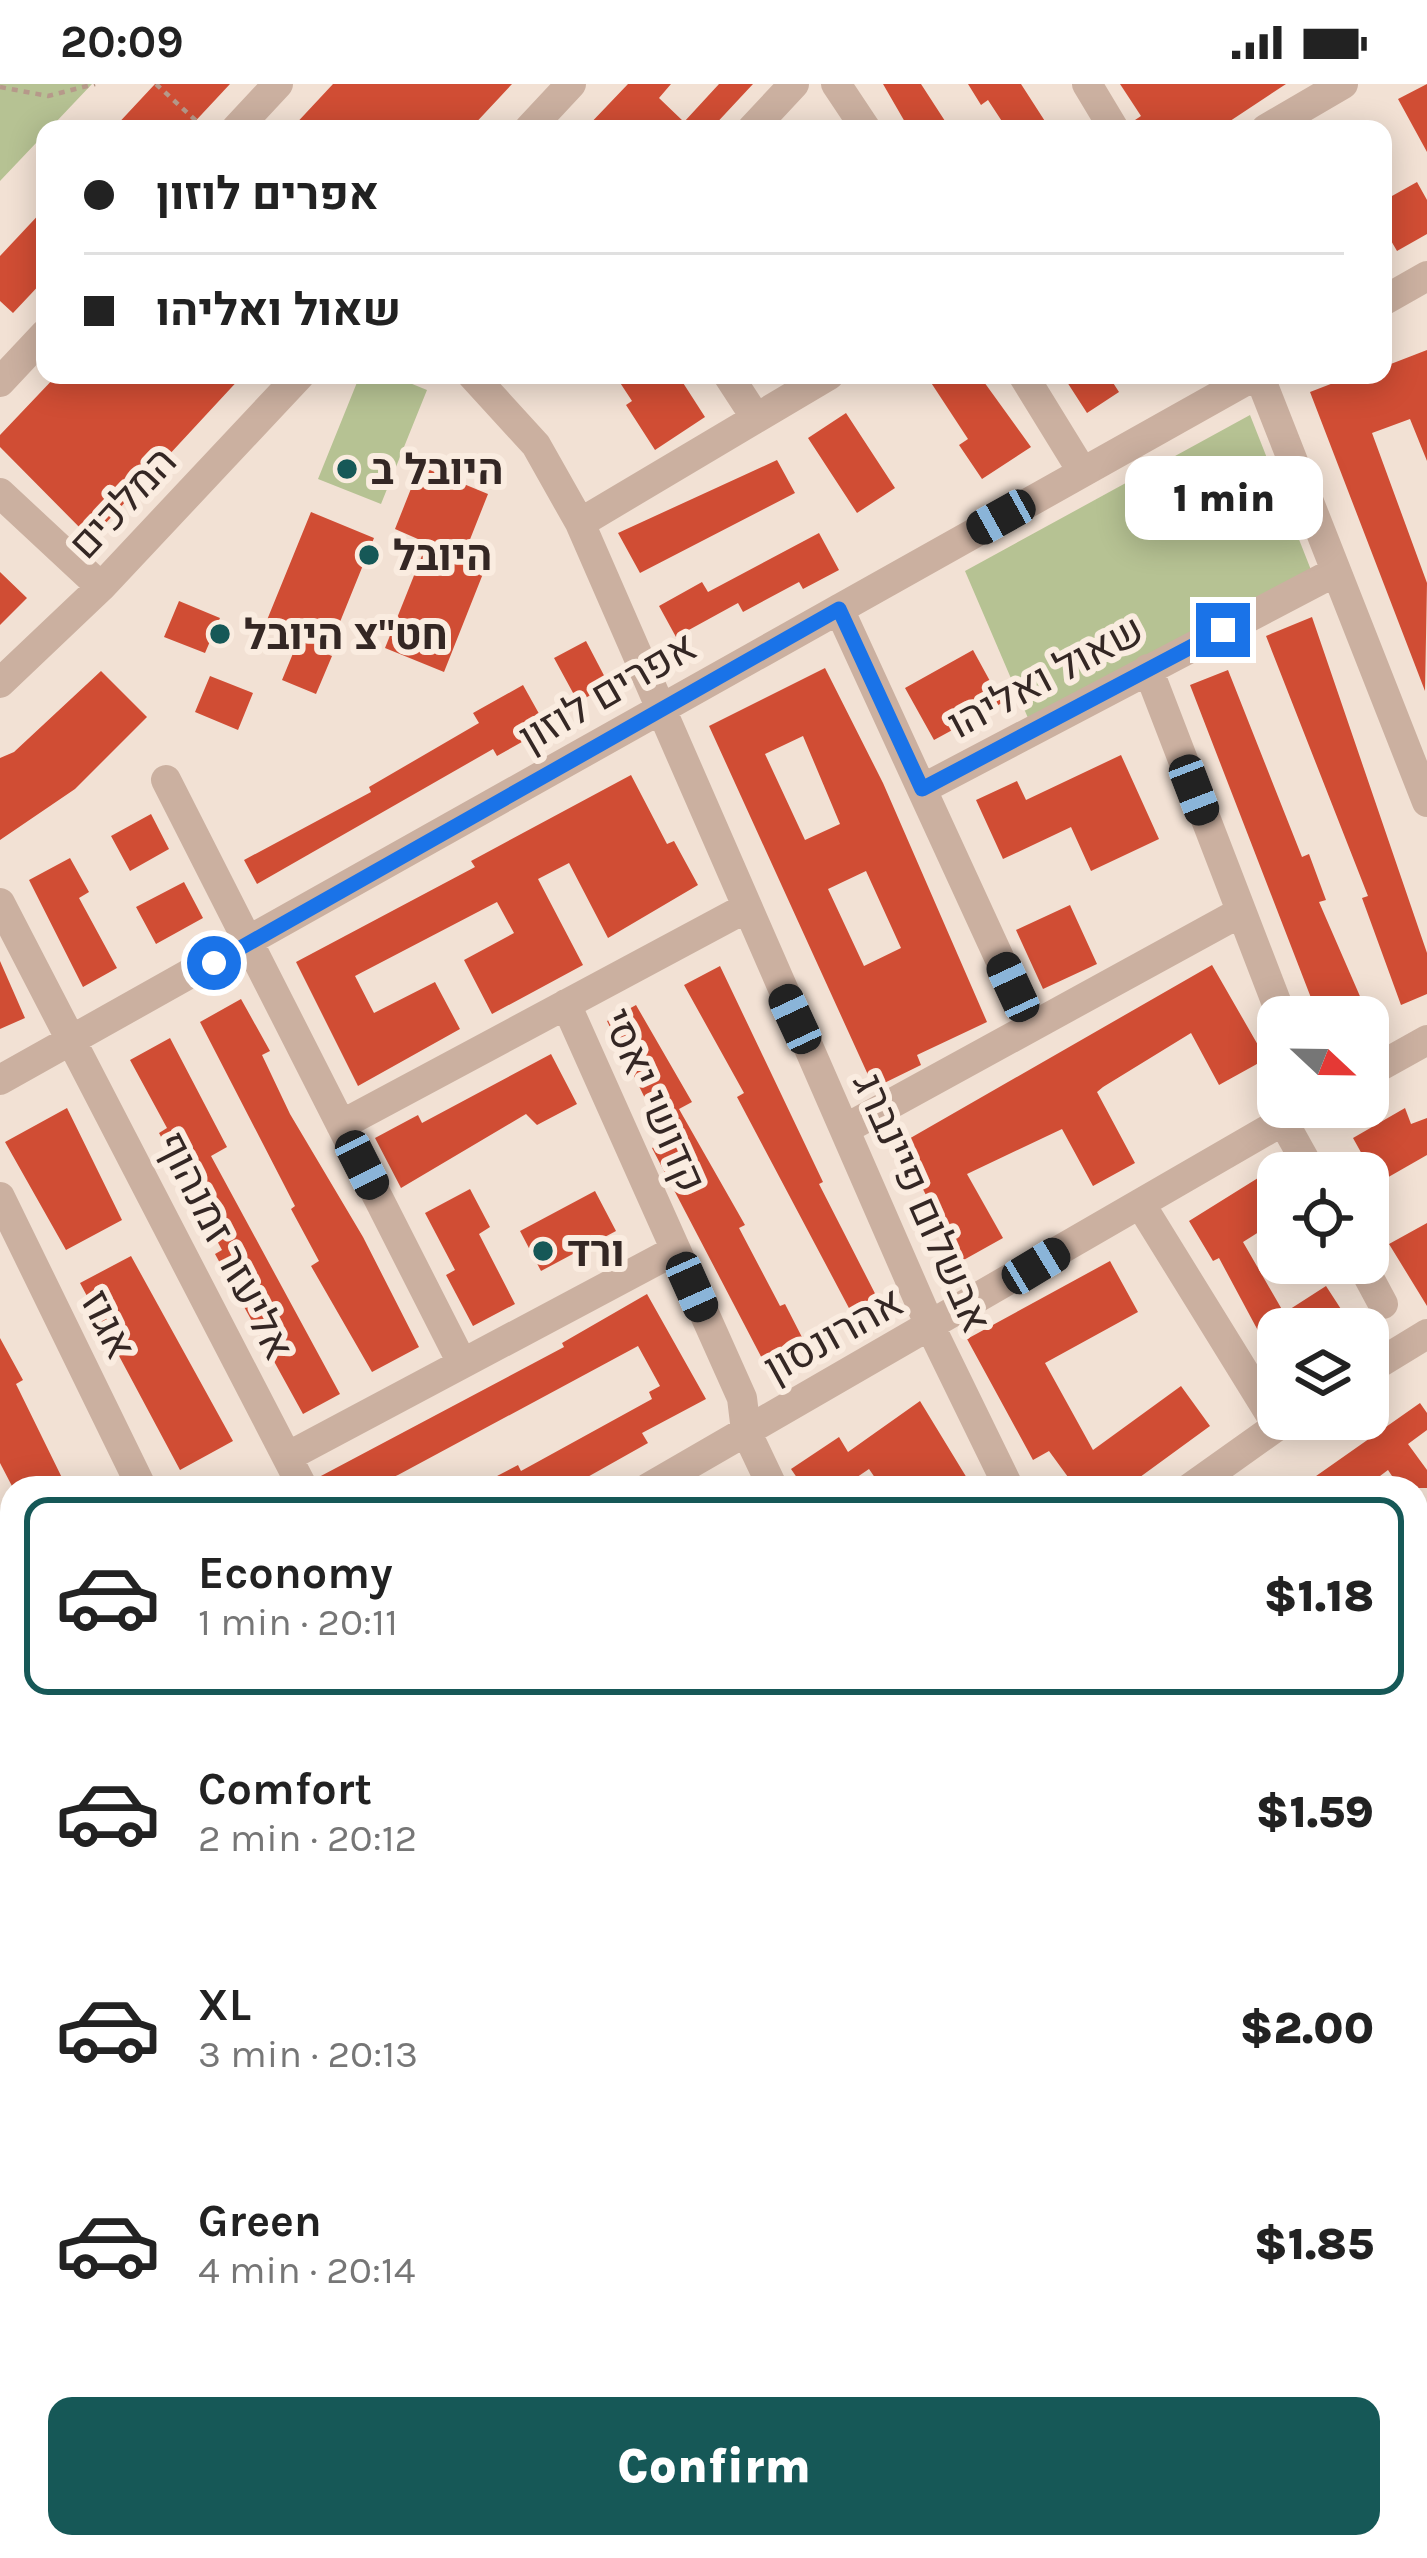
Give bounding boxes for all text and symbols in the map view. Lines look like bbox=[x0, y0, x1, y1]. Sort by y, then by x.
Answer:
text: 20:09 bbox=[60, 16, 184, 68]
text: אפרים לוזון bbox=[156, 168, 379, 220]
text: שאול ואליהו bbox=[156, 284, 401, 336]
street label: המלכים bbox=[58, 436, 187, 569]
place label: היובל ב bbox=[371, 445, 504, 495]
marker: היובל ב bbox=[334, 456, 360, 482]
callout: 1 min bbox=[1124, 456, 1322, 540]
text: 1 min bbox=[1173, 475, 1275, 521]
car bbox=[961, 484, 1041, 550]
place label: היובל bbox=[393, 531, 492, 581]
marker: היובל bbox=[356, 542, 382, 568]
route end bbox=[1196, 603, 1250, 657]
street label: שאול ואליהו bbox=[939, 604, 1152, 749]
place label: חט"צ היובל bbox=[244, 610, 448, 660]
marker: חט"צ היובל bbox=[207, 621, 233, 647]
street label: אפרים לוזון bbox=[510, 621, 705, 763]
car bbox=[1164, 750, 1224, 830]
route start bbox=[187, 936, 241, 990]
car bbox=[981, 947, 1045, 1027]
car bbox=[763, 979, 827, 1059]
north arrow bbox=[1257, 996, 1389, 1128]
map controls bbox=[1257, 996, 1389, 1440]
street label: קדושי יאסי bbox=[592, 1001, 717, 1200]
street label: אבשלום פיינברג bbox=[843, 1065, 1002, 1340]
street label: אליעזר זמנהוף bbox=[146, 1123, 304, 1368]
car bbox=[330, 1125, 394, 1205]
button: locate bbox=[1257, 1152, 1389, 1284]
place label: ורד bbox=[567, 1227, 625, 1277]
car bbox=[996, 1232, 1076, 1300]
marker: ורד bbox=[530, 1238, 556, 1264]
car bbox=[661, 1247, 723, 1327]
street label: אהרונסון bbox=[755, 1276, 912, 1393]
street label: אגוז bbox=[70, 1282, 146, 1367]
button: layers bbox=[1257, 1308, 1389, 1440]
icon: car bbox=[54, 1542, 162, 1650]
text: Economy bbox=[198, 1547, 393, 1599]
text: $1.18 bbox=[1264, 1570, 1374, 1622]
text: 1 min · 20:11 bbox=[198, 1599, 398, 1645]
icon: car bbox=[54, 1758, 162, 1866]
text: Comfort bbox=[198, 1763, 372, 1815]
text: $1.59 bbox=[1256, 1786, 1374, 1838]
text: 2 min · 20:12 bbox=[198, 1815, 417, 1861]
icon: car bbox=[54, 1974, 162, 2082]
text: XL bbox=[198, 1979, 251, 2031]
text: $2.00 bbox=[1240, 2002, 1374, 2054]
text: 3 min · 20:13 bbox=[198, 2031, 418, 2077]
icon: car bbox=[54, 2190, 162, 2298]
text: Green bbox=[198, 2195, 322, 2247]
text: $1.85 bbox=[1254, 2218, 1374, 2270]
text: 4 min · 20:14 bbox=[198, 2247, 416, 2293]
button: Confirm bbox=[48, 2397, 1380, 2535]

